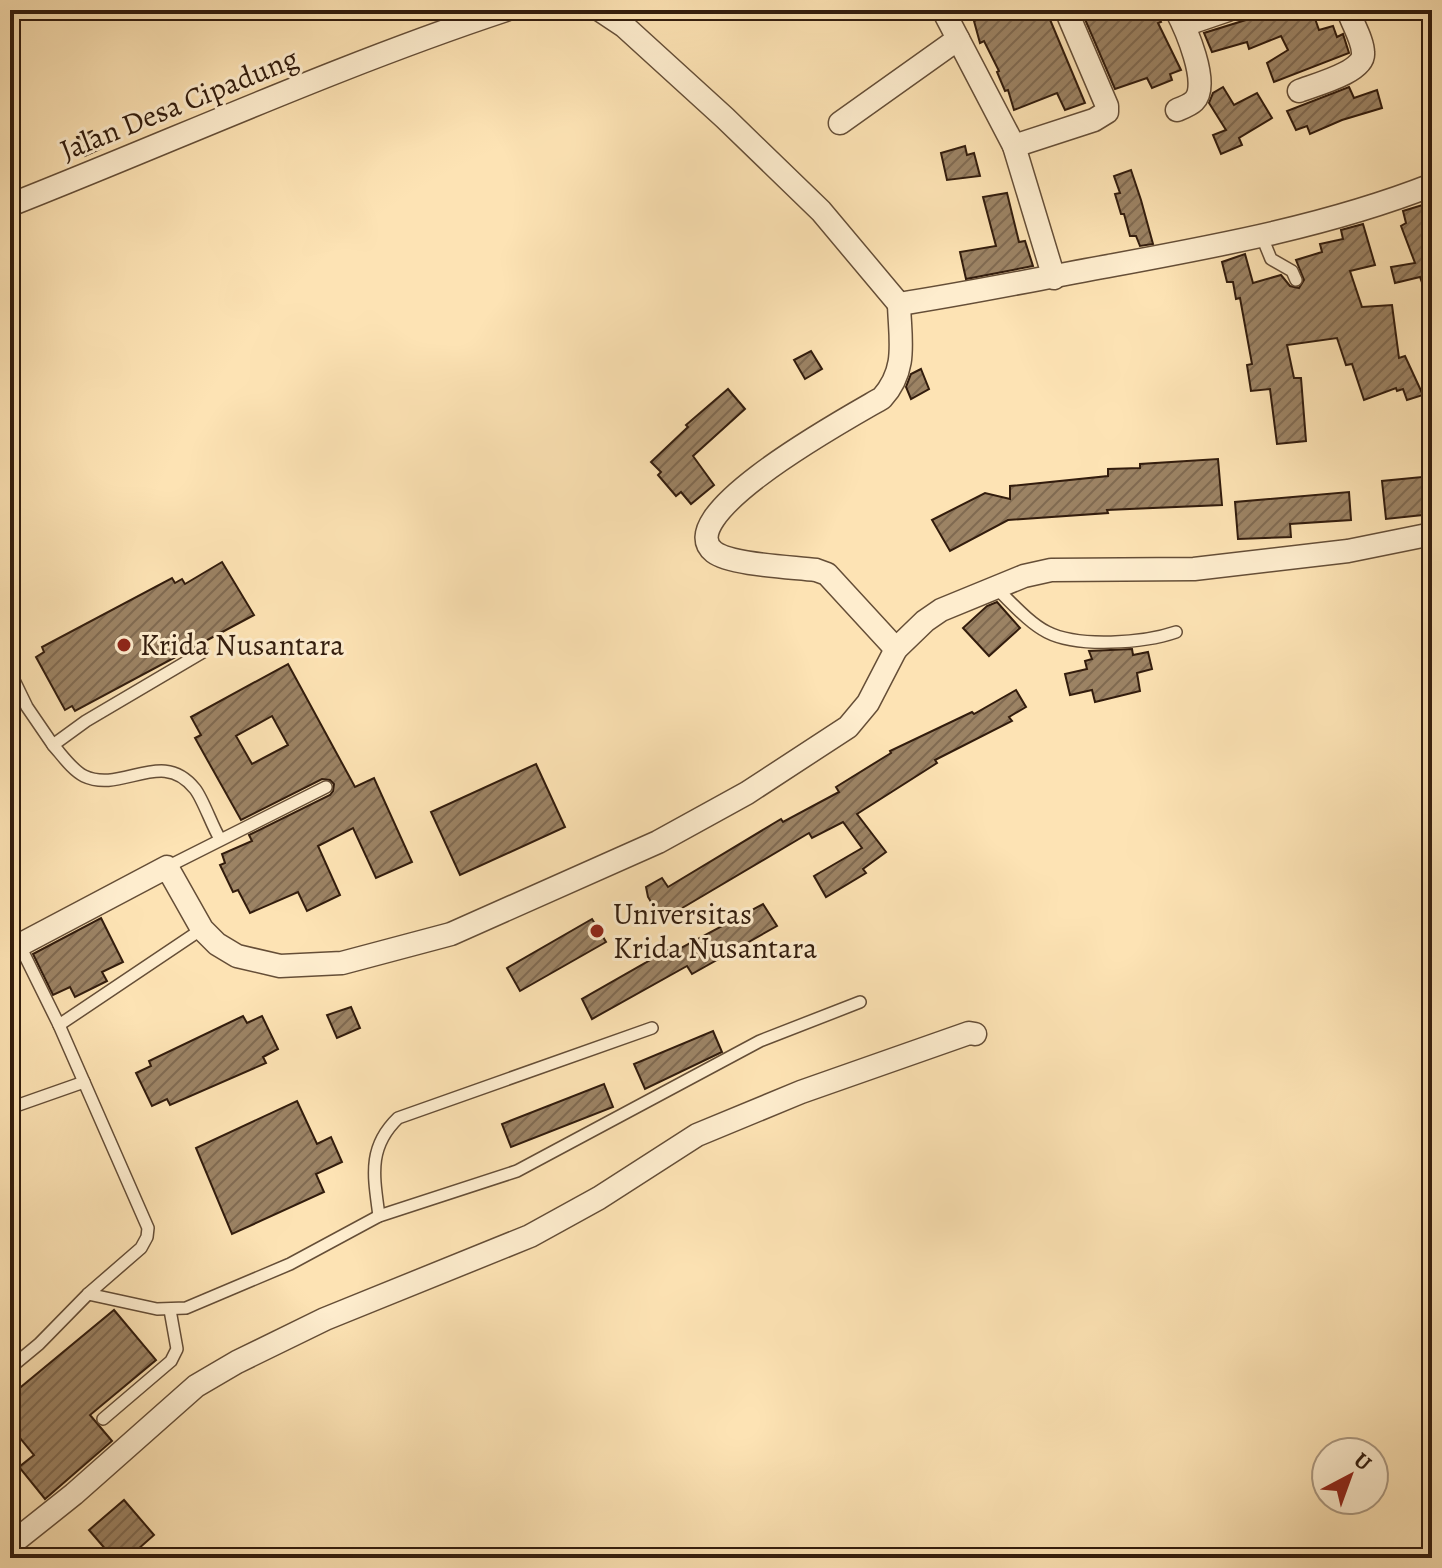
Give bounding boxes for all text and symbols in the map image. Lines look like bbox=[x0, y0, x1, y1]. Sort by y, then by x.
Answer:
street label: Jalan Desa Cipadung bbox=[54, 38, 304, 170]
place label: Krida Nusantara bbox=[140, 625, 344, 665]
marker: Krida Nusantara bbox=[115, 636, 133, 654]
place label: Universitas Krida Nusantara bbox=[613, 894, 817, 968]
marker: Universitas Krida Nusantara bbox=[588, 922, 606, 940]
north arrow bbox=[1310, 1436, 1390, 1516]
text: U bbox=[1347, 1446, 1378, 1478]

